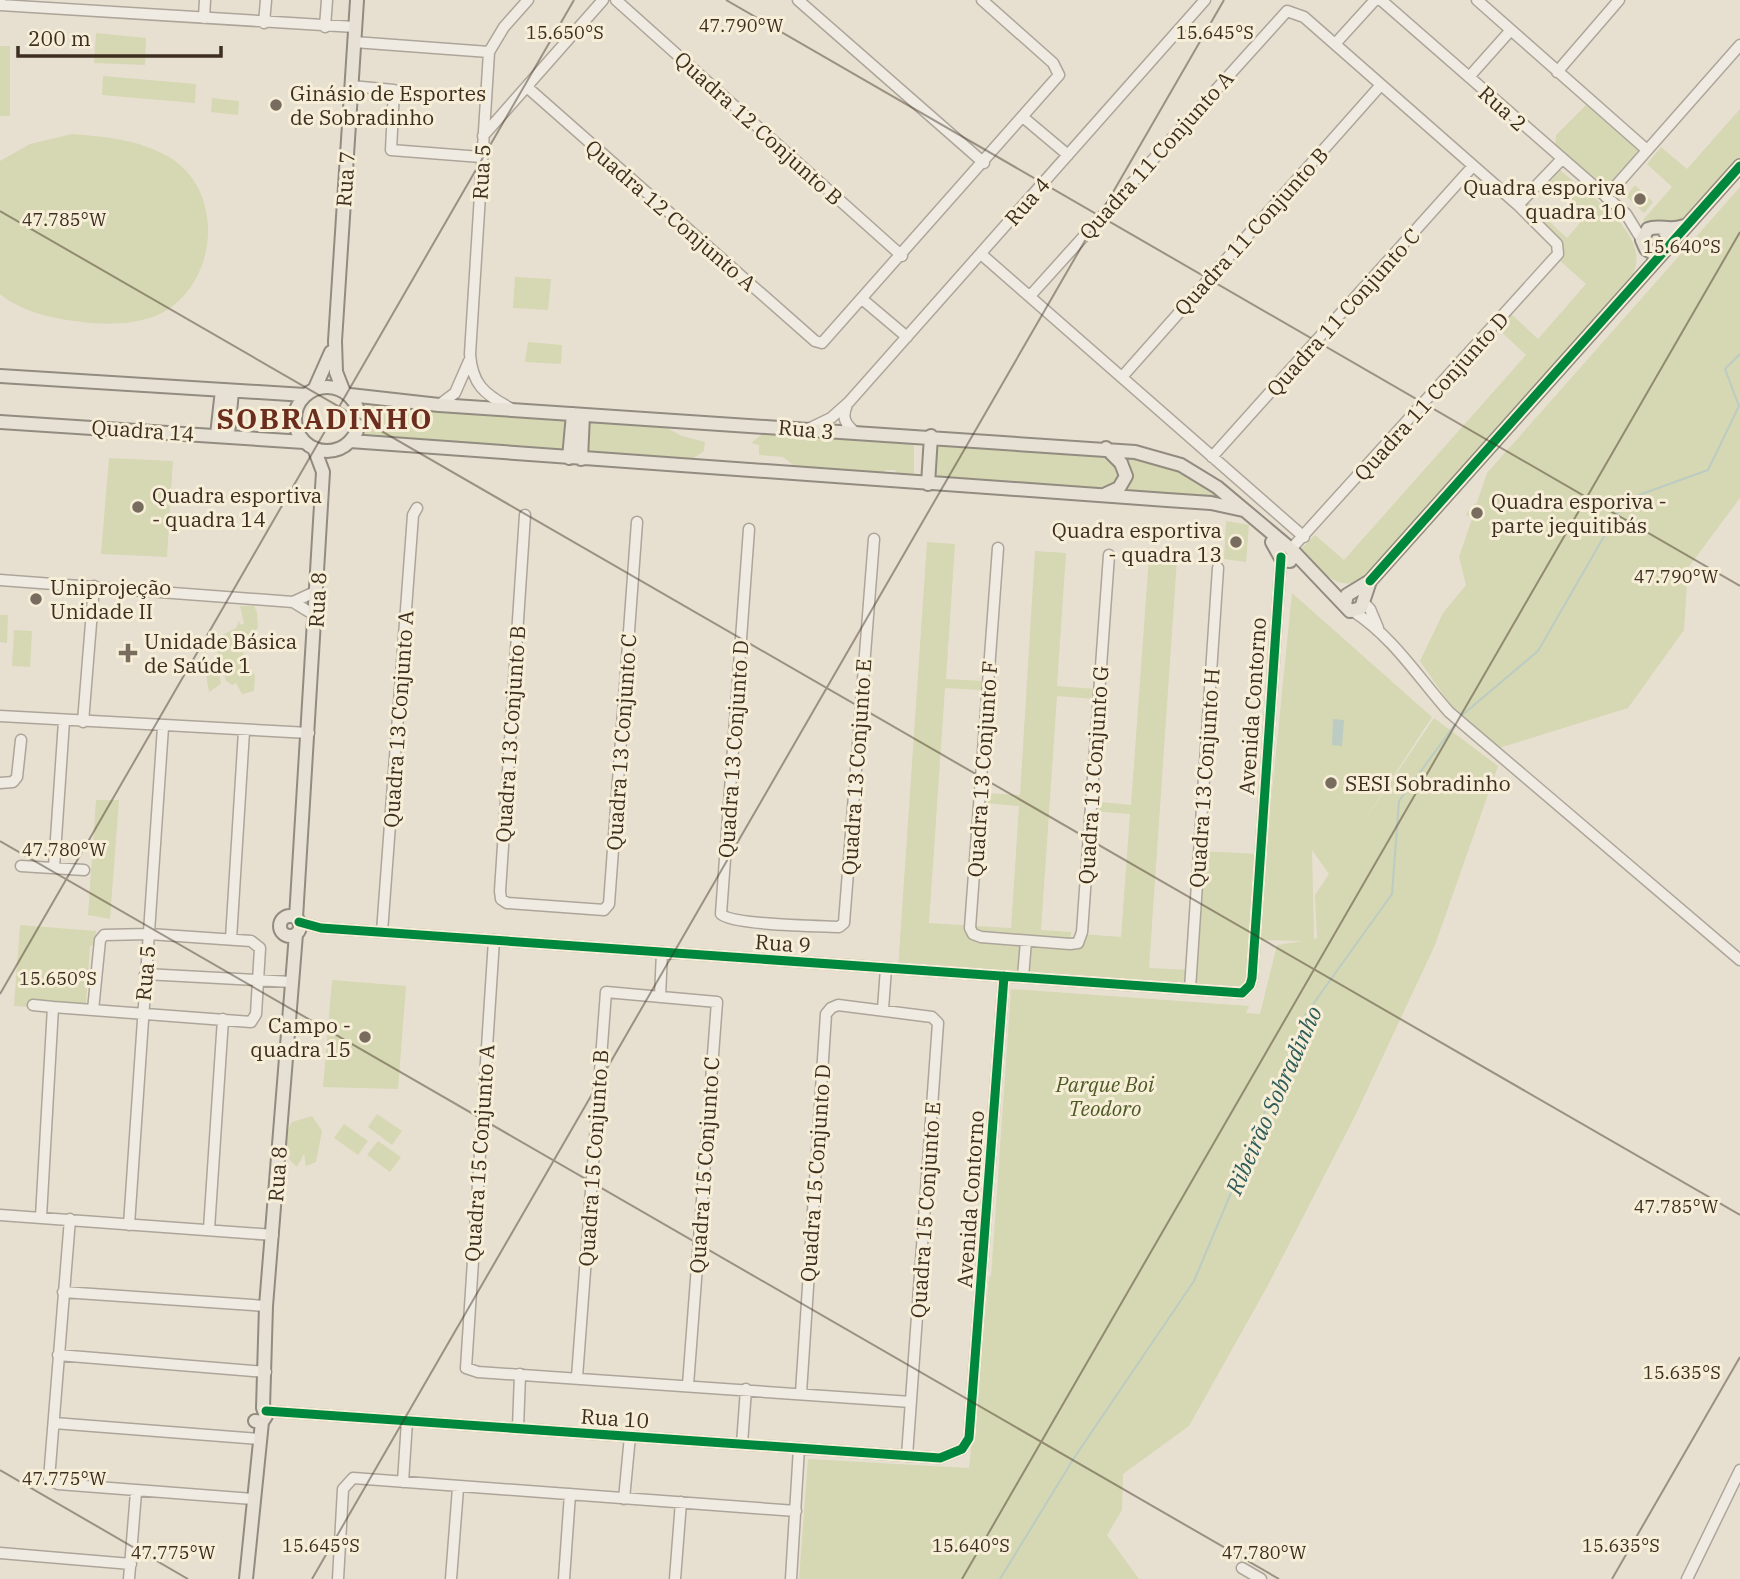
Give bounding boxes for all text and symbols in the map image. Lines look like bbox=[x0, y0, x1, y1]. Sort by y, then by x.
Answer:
scale bar bbox=[18, 14, 220, 58]
text: 47.790°W bbox=[699, 14, 784, 37]
text: 15.650°S bbox=[526, 21, 604, 44]
text: 15.645°S bbox=[1176, 21, 1254, 44]
text: 200 m bbox=[28, 24, 91, 52]
street label: Quadra 12 Conjunto B bbox=[669, 45, 849, 211]
street label: Quadra 11 Conjunto A bbox=[1073, 64, 1240, 245]
place label: Ginásio de Esportes de Sobradinho bbox=[290, 79, 486, 131]
street label: Rua 2 bbox=[1473, 79, 1533, 137]
marker: Ginásio de Esportes de Sobradinho bbox=[268, 97, 284, 113]
street label: Quadra 12 Conjunto A bbox=[580, 133, 763, 297]
street label: Quadra 11 Conjunto B bbox=[1168, 141, 1334, 321]
street label: Rua 5 bbox=[466, 143, 496, 201]
street label: Rua 7 bbox=[329, 150, 361, 208]
street label: Rua 4 bbox=[998, 171, 1056, 231]
place label: Quadra esporiva quadra 10 bbox=[1463, 173, 1626, 225]
marker: Quadra esporiva quadra 10 bbox=[1632, 191, 1648, 207]
text: 47.785°W bbox=[22, 208, 107, 231]
street label: Quadra 11 Conjunto C bbox=[1260, 222, 1426, 402]
text: 15.640°S bbox=[1643, 235, 1721, 258]
street label: Quadra 11 Conjunto D bbox=[1348, 305, 1514, 487]
district label: SOBRADINHO bbox=[216, 400, 434, 437]
street label: Quadra 14 bbox=[91, 412, 195, 448]
street label: Rua 3 bbox=[777, 413, 835, 445]
place label: Quadra esportiva - quadra 14 bbox=[152, 481, 322, 533]
place label: Quadra esporiva - parte jequitibás bbox=[1491, 487, 1667, 539]
marker: Quadra esportiva - quadra 14 bbox=[130, 499, 146, 515]
marker: Quadra esporiva - parte jequitibás bbox=[1469, 505, 1485, 521]
place label: Quadra esportiva - quadra 13 bbox=[1052, 516, 1222, 568]
marker: Quadra esportiva - quadra 13 bbox=[1228, 534, 1244, 550]
text: 47.790°W bbox=[1634, 565, 1719, 588]
street label: Rua 8 bbox=[302, 571, 332, 629]
place label: Uniprojeção Unidade II bbox=[50, 573, 171, 625]
marker: Uniprojeção Unidade II bbox=[28, 591, 44, 607]
street label: Quadra 13 Conjunto A bbox=[376, 609, 420, 829]
street label: Avenida Contorno bbox=[1232, 616, 1272, 796]
street label: Quadra 13 Conjunto B bbox=[488, 624, 532, 844]
place label: Unidade Básica de Saúde 1 bbox=[144, 627, 297, 679]
street label: Quadra 13 Conjunto C bbox=[599, 633, 643, 851]
street label: Quadra 13 Conjunto D bbox=[711, 639, 755, 859]
marker: Unidade Básica de Saúde 1 bbox=[118, 643, 138, 663]
street label: Quadra 13 Conjunto E bbox=[834, 658, 878, 876]
street label: Quadra 13 Conjunto F bbox=[960, 660, 1004, 878]
street label: Quadra 13 Conjunto G bbox=[1071, 665, 1115, 885]
street label: Quadra 13 Conjunto H bbox=[1182, 667, 1226, 889]
place label: SESI Sobradinho bbox=[1345, 769, 1511, 797]
marker: SESI Sobradinho bbox=[1323, 775, 1339, 791]
text: 47.780°W bbox=[22, 838, 107, 861]
street label: Rua 9 bbox=[754, 927, 812, 959]
street label: Rua 5 bbox=[129, 944, 161, 1002]
text: 15.650°S bbox=[19, 967, 97, 990]
water label: Ribeirão Sobradinho bbox=[1218, 1001, 1328, 1200]
place label: Campo - quadra 15 bbox=[250, 1011, 351, 1063]
marker: Campo - quadra 15 bbox=[357, 1029, 373, 1045]
street label: Quadra 15 Conjunto A bbox=[457, 1043, 501, 1263]
street label: Quadra 15 Conjunto B bbox=[571, 1048, 615, 1268]
street label: Quadra 15 Conjunto C bbox=[682, 1056, 726, 1274]
street label: Quadra 15 Conjunto D bbox=[793, 1063, 837, 1283]
park label: Parque Boi Teodoro bbox=[1055, 1070, 1155, 1122]
street label: Quadra 15 Conjunto E bbox=[903, 1101, 947, 1319]
street label: Avenida Contorno bbox=[950, 1109, 990, 1289]
street label: Rua 8 bbox=[261, 1145, 293, 1203]
text: 47.785°W bbox=[1634, 1195, 1719, 1218]
text: 15.635°S bbox=[1643, 1361, 1721, 1384]
street label: Rua 10 bbox=[580, 1402, 650, 1434]
text: 47.775°W bbox=[22, 1467, 107, 1490]
text: 15.645°S bbox=[282, 1534, 360, 1557]
text: 15.640°S bbox=[932, 1534, 1010, 1557]
text: 15.635°S bbox=[1582, 1534, 1660, 1557]
text: 47.775°W bbox=[131, 1541, 216, 1564]
text: 47.780°W bbox=[1222, 1541, 1307, 1564]

